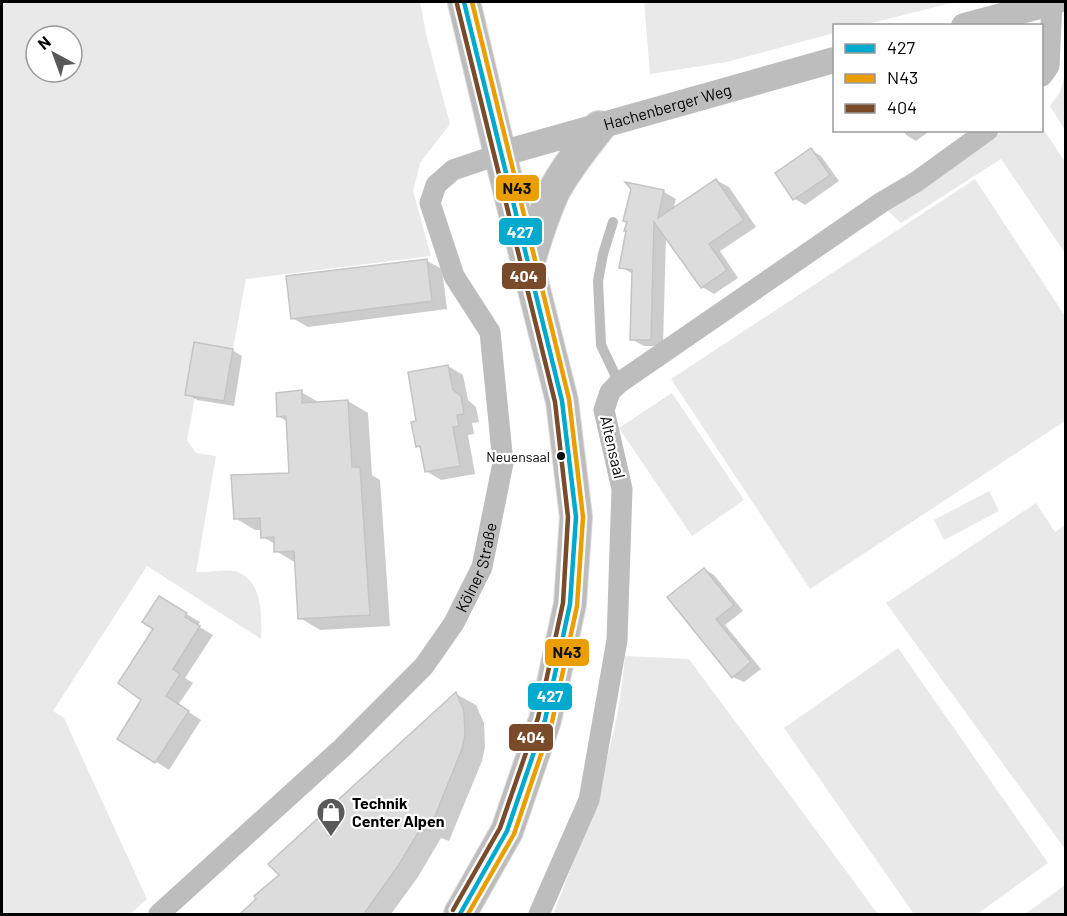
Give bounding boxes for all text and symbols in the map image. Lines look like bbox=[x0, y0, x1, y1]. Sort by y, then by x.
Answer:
north arrow bbox=[24, 24, 84, 84]
legend bbox=[833, 24, 1043, 132]
text: N bbox=[34, 32, 54, 53]
text: 427 bbox=[887, 36, 916, 58]
text: N43 bbox=[887, 66, 918, 88]
street label: Hachenberger Weg bbox=[601, 79, 733, 133]
text: 404 bbox=[887, 96, 917, 118]
line badge: N43 bbox=[495, 174, 540, 202]
text: N43 bbox=[503, 178, 531, 197]
line badge: 427 bbox=[498, 217, 543, 246]
text: 427 bbox=[507, 222, 533, 241]
line badge: 404 bbox=[501, 262, 547, 290]
text: 404 bbox=[510, 266, 538, 285]
street label: Altensaal bbox=[597, 414, 630, 480]
place label: Neuensaal bbox=[486, 448, 550, 465]
marker: Neuensaal bbox=[555, 450, 567, 462]
street label: Kölner Straße bbox=[451, 521, 500, 615]
line badge: N43 bbox=[544, 638, 590, 667]
text: N43 bbox=[553, 642, 581, 661]
line badge: 427 bbox=[527, 682, 573, 711]
text: 427 bbox=[537, 686, 563, 705]
line badge: 404 bbox=[508, 723, 554, 752]
text: 404 bbox=[517, 727, 545, 746]
place label: Technik Center Alpen bbox=[352, 793, 444, 830]
shop icon: Technik Center Alpen bbox=[315, 796, 347, 838]

